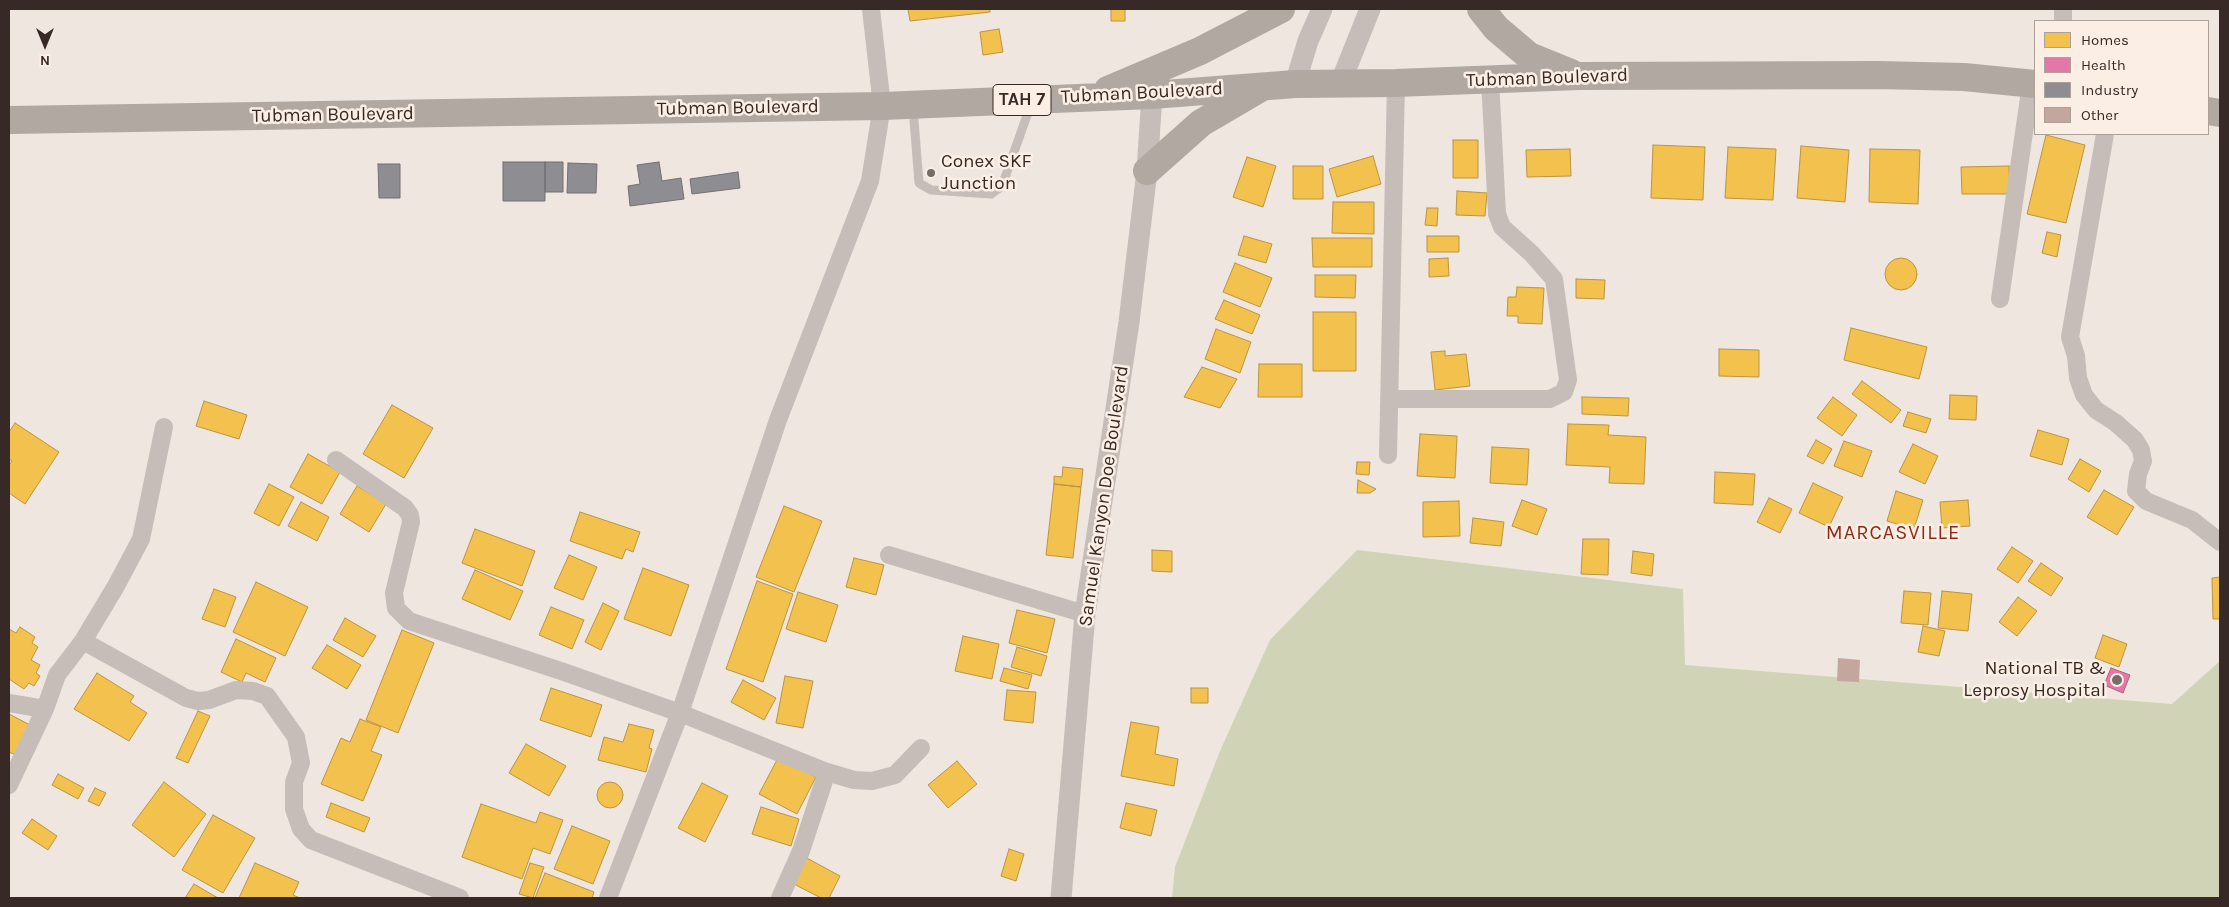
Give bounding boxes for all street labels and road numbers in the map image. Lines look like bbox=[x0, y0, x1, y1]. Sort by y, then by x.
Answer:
street label: Tubman Boulevard bbox=[1466, 64, 1628, 92]
street label: Tubman Boulevard bbox=[1060, 77, 1224, 109]
road number: TAH 7 bbox=[993, 84, 1051, 116]
street label: Tubman Boulevard bbox=[657, 95, 819, 121]
street label: Tubman Boulevard bbox=[252, 102, 414, 128]
street label: Samuel Kanyon Doe Boulevard bbox=[1074, 364, 1134, 628]

